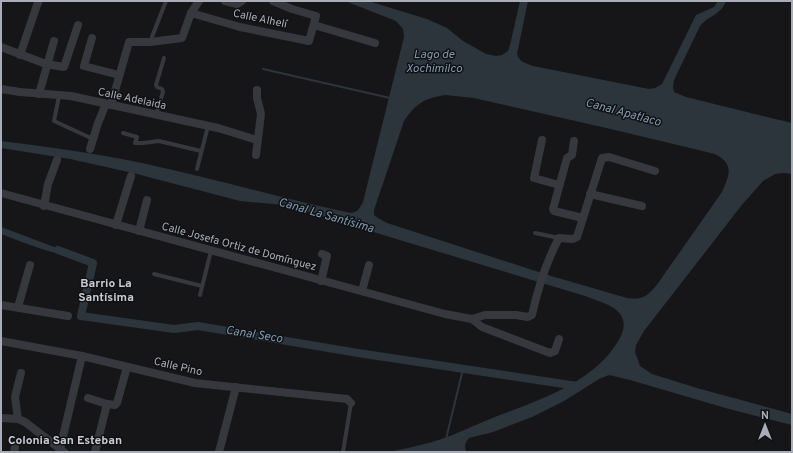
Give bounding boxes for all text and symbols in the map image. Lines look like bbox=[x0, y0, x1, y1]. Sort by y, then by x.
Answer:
street label: Calle Alhelí bbox=[232, 6, 290, 32]
water label: Lago de Xochimilco bbox=[406, 47, 463, 77]
street label: Calle Adelaida bbox=[96, 85, 168, 113]
water label: Canal Apatlaco bbox=[583, 95, 663, 131]
water label: Canal La Santísima bbox=[276, 195, 376, 237]
street label: Calle Josefa Ortiz de Domínguez bbox=[160, 220, 318, 274]
district label: Barrio La Santísima bbox=[78, 276, 134, 306]
water label: Canal Seco bbox=[224, 323, 284, 347]
street label: Calle Pino bbox=[152, 355, 204, 379]
north arrow bbox=[745, 405, 785, 445]
text: N bbox=[761, 409, 769, 423]
district label: Colonia San Esteban bbox=[8, 433, 122, 449]

